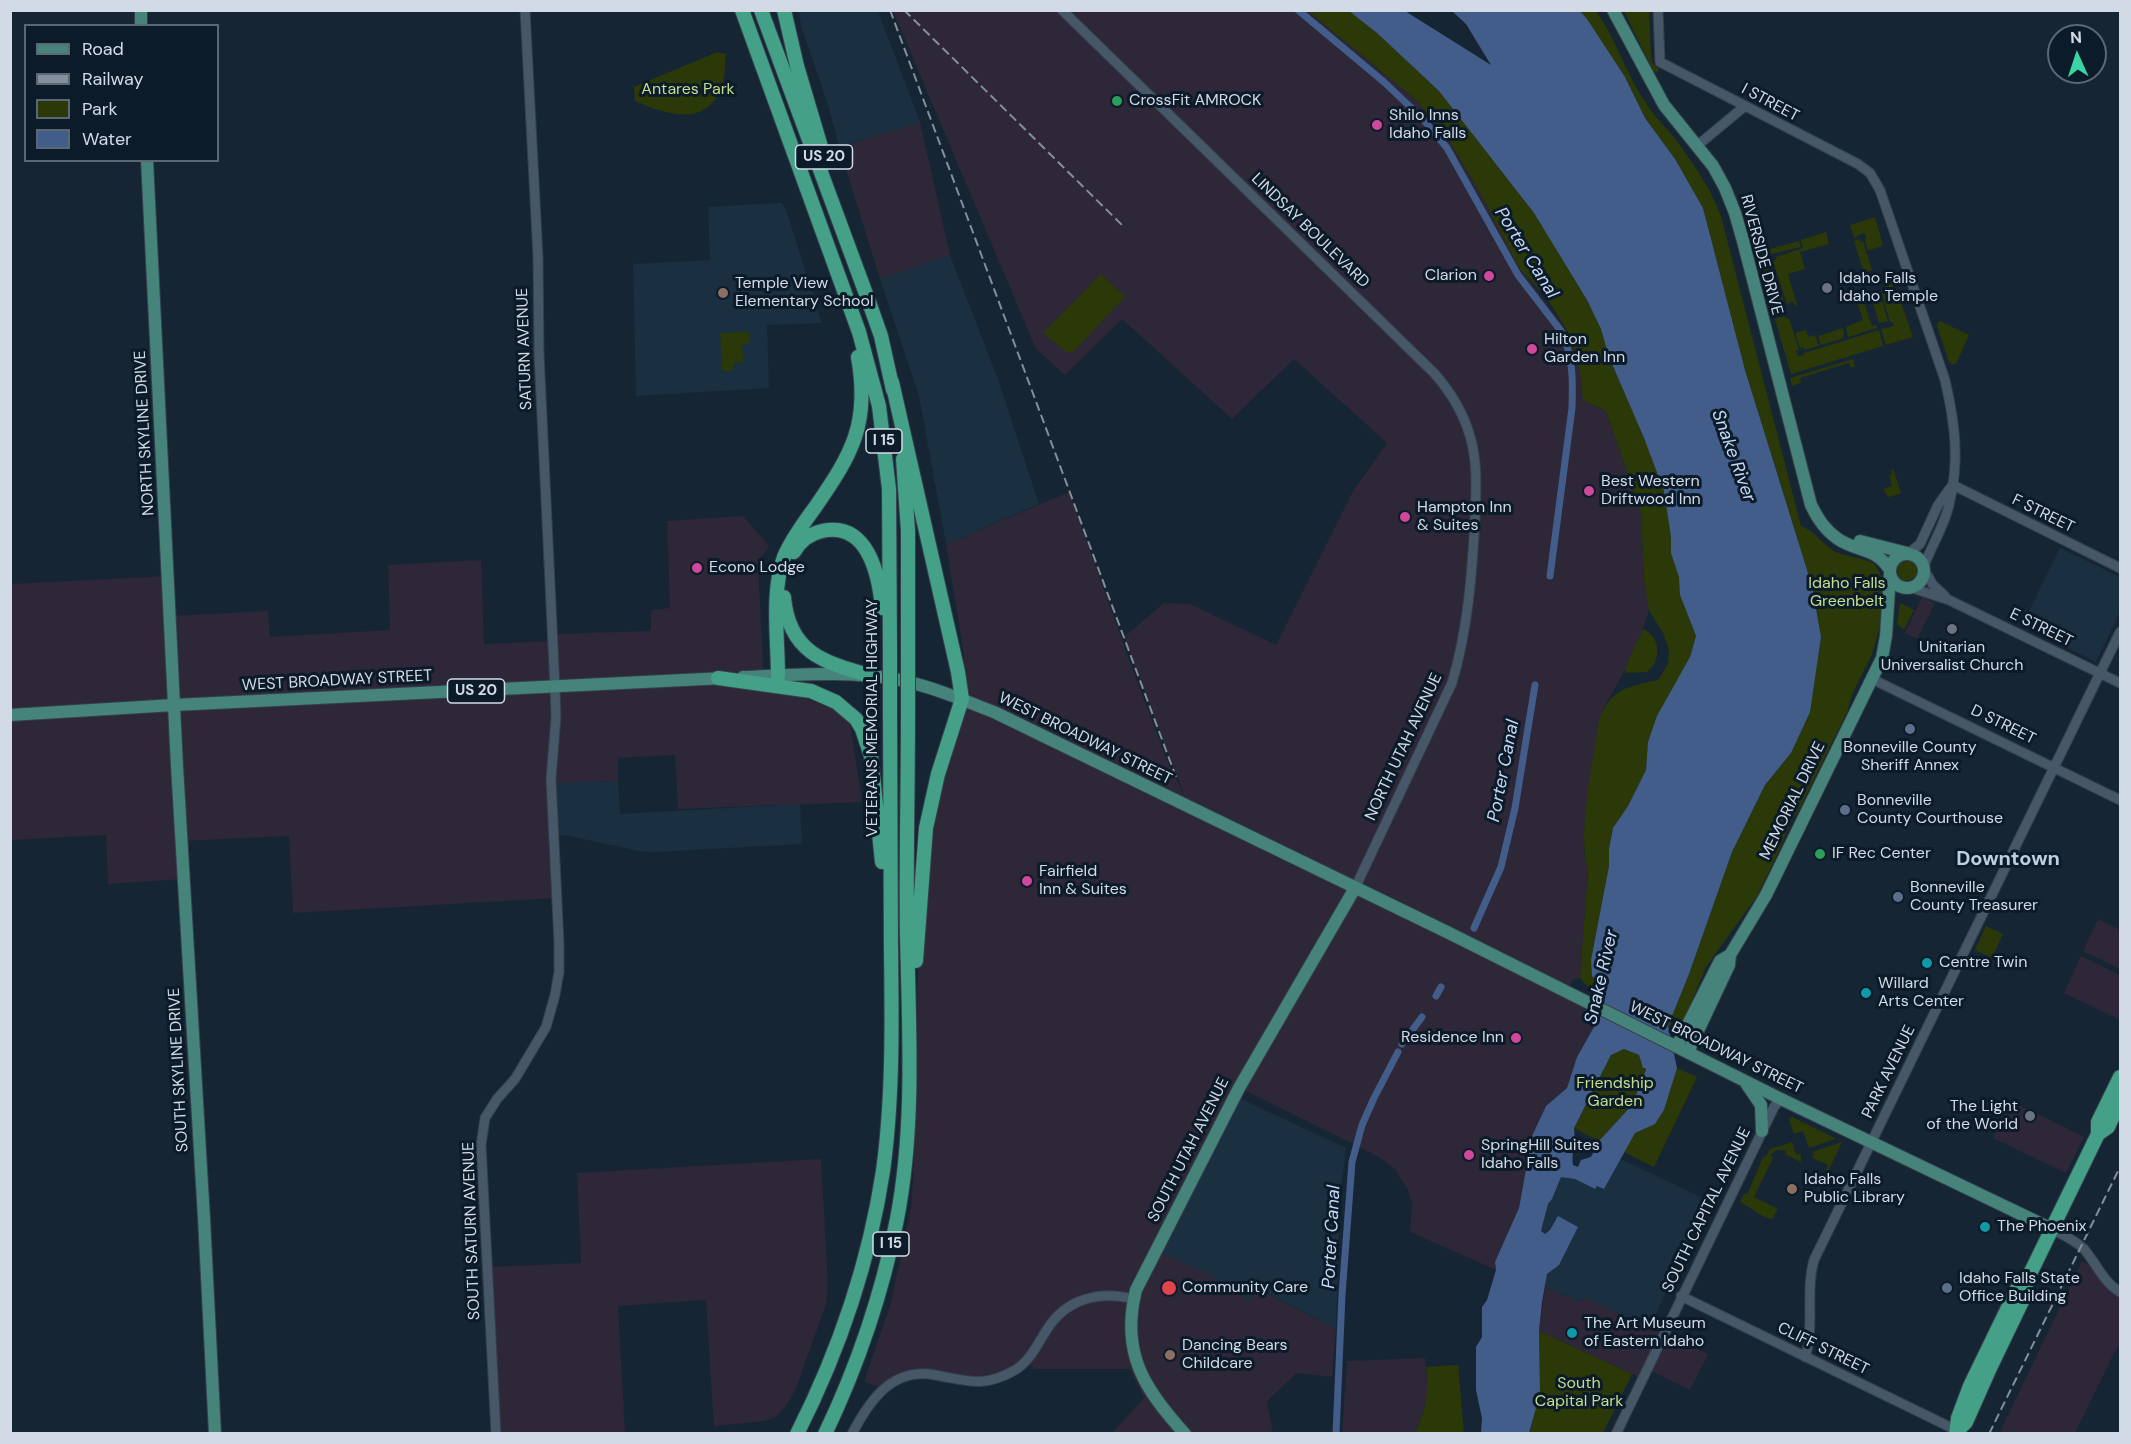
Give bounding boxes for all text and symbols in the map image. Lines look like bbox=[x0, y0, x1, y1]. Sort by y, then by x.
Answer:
legend bbox=[24, 24, 219, 162]
north arrow bbox=[2047, 24, 2107, 84]
text: N bbox=[2070, 27, 2083, 48]
text: Road bbox=[82, 37, 124, 61]
text: Railway bbox=[82, 67, 144, 91]
park label: Antares Park bbox=[641, 80, 735, 100]
street label: I STREET bbox=[1738, 80, 1802, 126]
place label: CrossFit AMROCK bbox=[1129, 91, 1261, 111]
marker: CrossFit AMROCK bbox=[1110, 94, 1124, 108]
text: Park bbox=[82, 97, 118, 121]
place label: Shilo Inns Idaho Falls bbox=[1389, 106, 1466, 144]
marker: Shilo Inns Idaho Falls bbox=[1370, 118, 1384, 132]
text: Water bbox=[82, 127, 132, 151]
road number: US 20 bbox=[796, 145, 852, 169]
street label: LINDSAY BOULEVARD bbox=[1247, 170, 1373, 292]
street label: RIVERSIDE DRIVE bbox=[1736, 193, 1786, 317]
water label: Porter Canal bbox=[1489, 203, 1563, 303]
place label: Clarion bbox=[1425, 266, 1477, 286]
marker: Clarion bbox=[1482, 269, 1496, 283]
place label: Idaho Falls Idaho Temple bbox=[1839, 269, 1938, 307]
place label: Temple View Elementary School bbox=[735, 274, 873, 312]
marker: Idaho Falls Idaho Temple bbox=[1820, 281, 1834, 295]
marker: Temple View Elementary School bbox=[716, 286, 730, 300]
street label: SATURN AVENUE bbox=[513, 288, 537, 410]
place label: Hilton Garden Inn bbox=[1544, 330, 1625, 368]
marker: Hilton Garden Inn bbox=[1525, 342, 1539, 356]
street label: NORTH SKYLINE DRIVE bbox=[131, 350, 159, 516]
water label: Snake River bbox=[1706, 407, 1760, 505]
road number: I 15 bbox=[866, 429, 902, 453]
place label: Best Western Driftwood Inn bbox=[1601, 472, 1701, 510]
marker: Best Western Driftwood Inn bbox=[1582, 484, 1596, 498]
street label: F STREET bbox=[2009, 491, 2077, 537]
place label: Hampton Inn & Suites bbox=[1417, 498, 1512, 536]
marker: Hampton Inn & Suites bbox=[1398, 510, 1412, 524]
place label: Econo Lodge bbox=[709, 558, 805, 578]
marker: Econo Lodge bbox=[690, 561, 704, 575]
park label: Idaho Falls Greenbelt bbox=[1808, 574, 1886, 612]
street label: VETERANS MEMORIAL HIGHWAY bbox=[863, 599, 883, 837]
street label: E STREET bbox=[2006, 605, 2076, 651]
marker: Unitarian Universalist Church bbox=[1945, 622, 1959, 636]
place label: Unitarian Universalist Church bbox=[1881, 638, 2023, 676]
street label: WEST BROADWAY STREET bbox=[241, 666, 433, 696]
street label: NORTH UTAH AVENUE bbox=[1361, 670, 1447, 824]
road number: US 20 bbox=[448, 679, 504, 703]
street label: WEST BROADWAY STREET bbox=[995, 689, 1175, 789]
street label: D STREET bbox=[1967, 701, 2039, 749]
water label: Porter Canal bbox=[1484, 718, 1524, 824]
marker: Bonneville County Sheriff Annex bbox=[1903, 722, 1917, 736]
place label: Bonneville County Sheriff Annex bbox=[1843, 738, 1977, 776]
street label: MEMORIAL DRIVE bbox=[1756, 739, 1830, 863]
place label: Bonneville County Courthouse bbox=[1857, 791, 2003, 829]
marker: Bonneville County Courthouse bbox=[1838, 803, 1852, 817]
place label: IF Rec Center bbox=[1832, 844, 1931, 864]
marker: IF Rec Center bbox=[1813, 847, 1827, 861]
district label: Downtown bbox=[1956, 848, 2060, 872]
place label: Fairfield Inn & Suites bbox=[1039, 862, 1127, 900]
marker: Fairfield Inn & Suites bbox=[1020, 874, 1034, 888]
place label: Bonneville County Treasurer bbox=[1910, 878, 2038, 916]
marker: Bonneville County Treasurer bbox=[1891, 890, 1905, 904]
water label: Snake River bbox=[1581, 928, 1623, 1026]
place label: Centre Twin bbox=[1939, 953, 2027, 973]
marker: Centre Twin bbox=[1920, 956, 1934, 970]
place label: Willard Arts Center bbox=[1878, 974, 1964, 1012]
marker: Willard Arts Center bbox=[1859, 986, 1873, 1000]
street label: SOUTH SKYLINE DRIVE bbox=[165, 987, 193, 1153]
street label: WEST BROADWAY STREET bbox=[1626, 998, 1806, 1098]
street label: PARK AVENUE bbox=[1858, 1022, 1920, 1122]
place label: Residence Inn bbox=[1401, 1028, 1504, 1048]
marker: Residence Inn bbox=[1509, 1031, 1523, 1045]
park label: Friendship Garden bbox=[1576, 1074, 1654, 1112]
street label: SOUTH UTAH AVENUE bbox=[1144, 1075, 1234, 1225]
place label: The Light of the World bbox=[1926, 1097, 2018, 1135]
marker: The Light of the World bbox=[2023, 1109, 2037, 1123]
street label: SOUTH CAPITAL AVENUE bbox=[1659, 1124, 1755, 1296]
place label: SpringHill Suites Idaho Falls bbox=[1481, 1136, 1600, 1174]
street label: SOUTH SATURN AVENUE bbox=[459, 1141, 485, 1321]
marker: SpringHill Suites Idaho Falls bbox=[1462, 1148, 1476, 1162]
place label: Idaho Falls Public Library bbox=[1804, 1170, 1905, 1208]
marker: Idaho Falls Public Library bbox=[1785, 1182, 1799, 1196]
water label: Porter Canal bbox=[1319, 1185, 1345, 1289]
place label: The Phoenix bbox=[1997, 1217, 2087, 1237]
marker: The Phoenix bbox=[1978, 1220, 1992, 1234]
road number: I 15 bbox=[873, 1232, 909, 1256]
place label: Idaho Falls State Office Building bbox=[1959, 1269, 2080, 1307]
place label: Community Care bbox=[1182, 1278, 1308, 1298]
marker: Community Care bbox=[1160, 1279, 1178, 1297]
marker: Idaho Falls State Office Building bbox=[1940, 1281, 1954, 1295]
place label: The Art Museum of Eastern Idaho bbox=[1584, 1314, 1706, 1352]
street label: CLIFF STREET bbox=[1774, 1319, 1872, 1379]
marker: The Art Museum of Eastern Idaho bbox=[1565, 1326, 1579, 1340]
place label: Dancing Bears Childcare bbox=[1182, 1336, 1288, 1374]
marker: Dancing Bears Childcare bbox=[1163, 1348, 1177, 1362]
park label: South Capital Park bbox=[1535, 1374, 1623, 1412]

